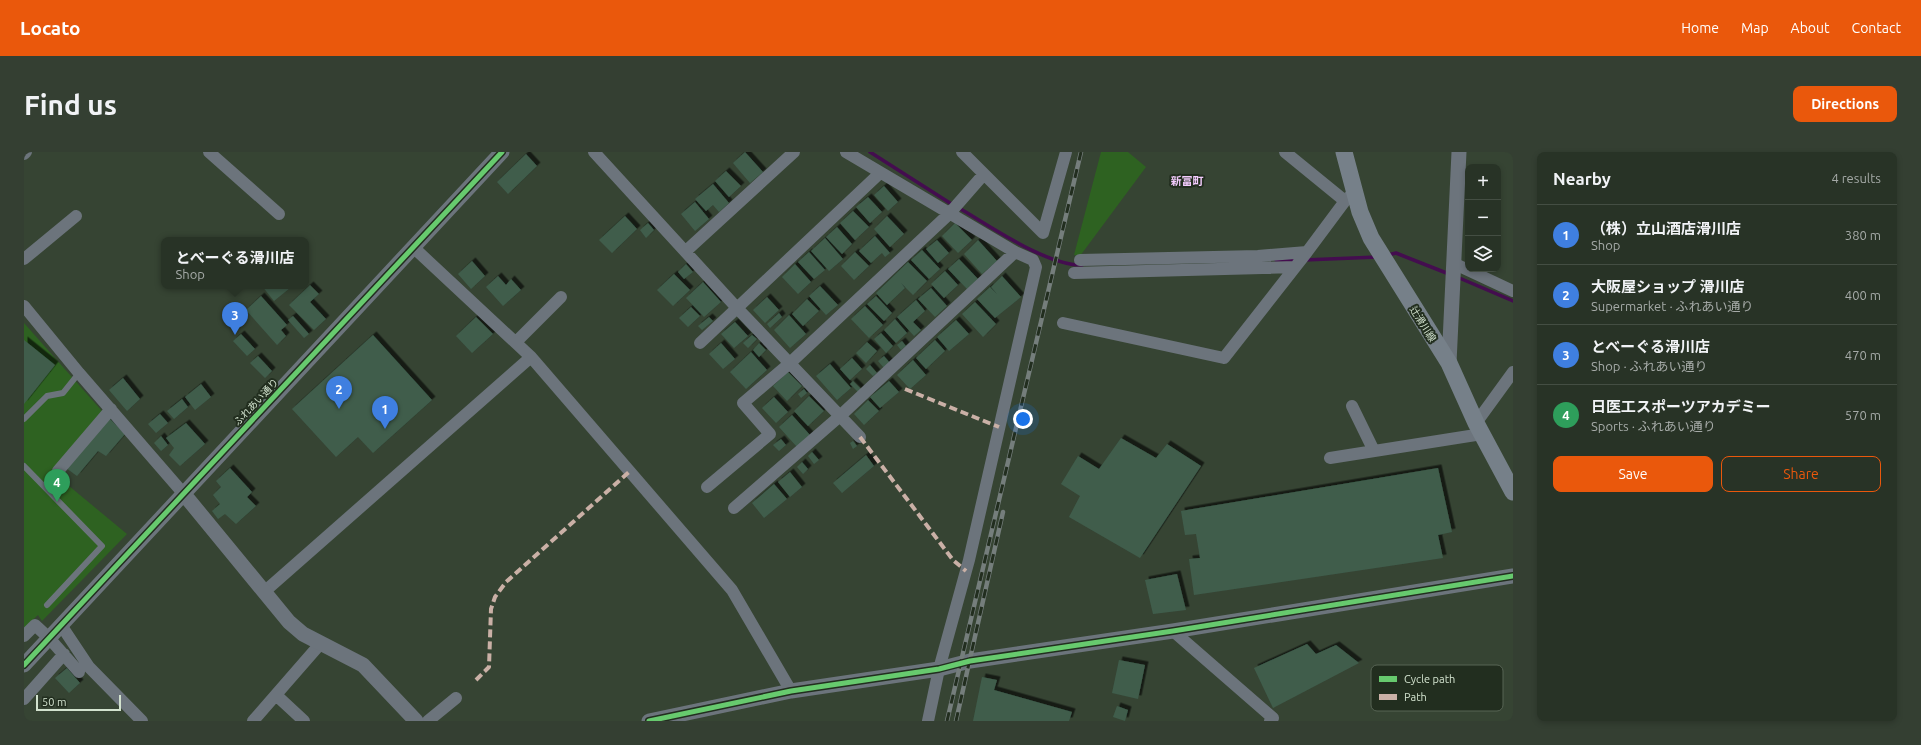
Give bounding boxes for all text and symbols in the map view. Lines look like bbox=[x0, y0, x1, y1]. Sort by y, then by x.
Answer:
text: Locato bbox=[20, 17, 81, 39]
text: Home bbox=[1681, 20, 1719, 36]
text: Map bbox=[1741, 20, 1769, 36]
text: About bbox=[1791, 20, 1830, 36]
text: Contact bbox=[1852, 20, 1901, 36]
button: Directions bbox=[1793, 86, 1897, 122]
text: Find us bbox=[24, 89, 117, 120]
map controls bbox=[1465, 164, 1501, 272]
button: + bbox=[1465, 164, 1501, 200]
text: Nearby bbox=[1553, 169, 1611, 188]
text: 4 results bbox=[1831, 171, 1881, 185]
district label: 新富町 bbox=[1171, 175, 1204, 187]
button: − bbox=[1465, 200, 1501, 236]
text: （株）立山酒店滑川店 bbox=[1591, 220, 1741, 237]
text: 1 bbox=[1562, 228, 1570, 242]
text: 380 m bbox=[1845, 228, 1881, 242]
button: layers bbox=[1465, 236, 1501, 272]
popup bbox=[161, 237, 309, 289]
text: Shop bbox=[1591, 238, 1620, 252]
text: とべーぐる滑川店 bbox=[176, 249, 294, 266]
text: Shop bbox=[176, 267, 205, 281]
text: 大阪屋ショップ 滑川店 bbox=[1591, 278, 1745, 295]
text: 2 bbox=[1562, 288, 1570, 302]
text: 400 m bbox=[1845, 288, 1881, 302]
text: Supermarket · ふれあい通り bbox=[1591, 299, 1754, 313]
pin: 3 bbox=[222, 302, 248, 335]
street label: 辻滑川線 bbox=[1408, 304, 1438, 344]
text: とべーぐる滑川店 bbox=[1591, 338, 1710, 355]
text: 3 bbox=[1562, 348, 1570, 362]
text: 470 m bbox=[1845, 348, 1881, 362]
text: Shop · ふれあい通り bbox=[1591, 359, 1708, 373]
street label: ふれあい通り bbox=[232, 376, 280, 428]
pin: 2 bbox=[326, 376, 352, 409]
pin: 1 bbox=[372, 396, 398, 429]
text: 日医工スポーツアカデミー bbox=[1591, 398, 1771, 415]
text: 4 bbox=[1562, 408, 1570, 422]
text: 570 m bbox=[1845, 408, 1881, 422]
your location bbox=[1013, 409, 1033, 429]
text: Sports · ふれあい通り bbox=[1591, 419, 1716, 433]
button: Save bbox=[1553, 456, 1713, 492]
button: Share bbox=[1721, 456, 1881, 492]
pin: 4 bbox=[44, 469, 70, 502]
legend bbox=[1371, 665, 1503, 711]
text: Cycle path bbox=[1404, 673, 1455, 685]
text: Path bbox=[1404, 691, 1427, 703]
scale bar bbox=[36, 693, 121, 712]
text: 50 m bbox=[42, 696, 66, 708]

